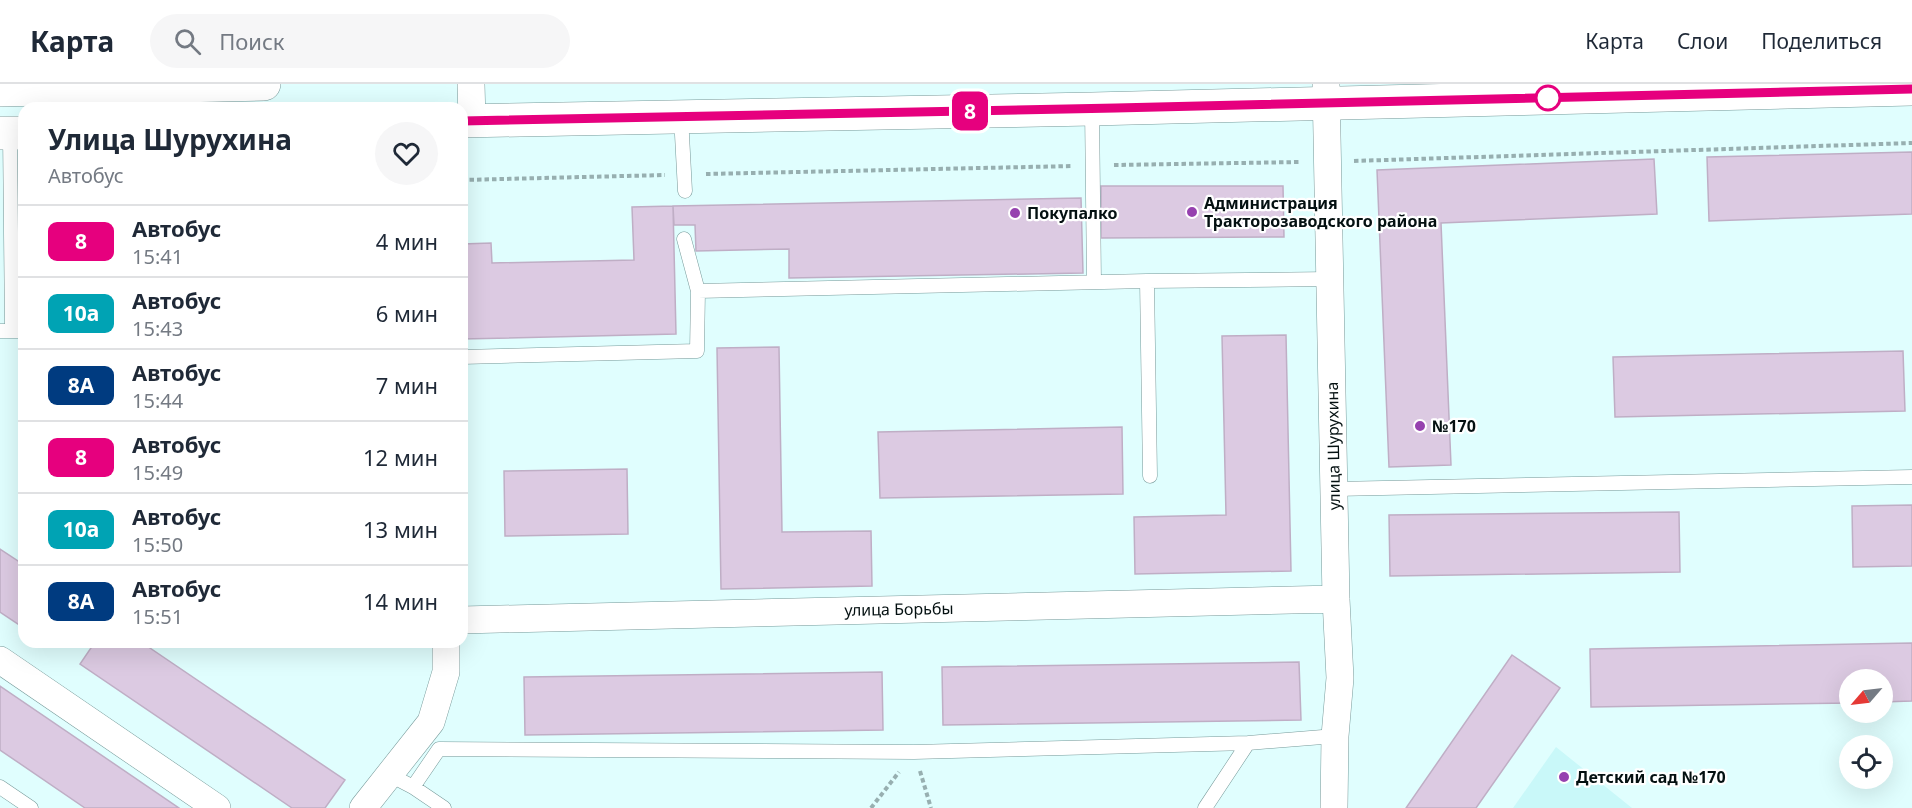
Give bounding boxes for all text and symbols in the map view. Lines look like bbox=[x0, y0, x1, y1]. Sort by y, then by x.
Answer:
search box bbox=[150, 14, 570, 68]
text: Карта bbox=[30, 22, 114, 60]
icon: search bbox=[171, 25, 204, 58]
text: Поиск bbox=[219, 26, 285, 56]
text: Карта bbox=[1585, 27, 1644, 55]
text: Слои bbox=[1677, 27, 1728, 55]
text: Поделиться bbox=[1761, 27, 1882, 55]
unlabelled marker bbox=[1535, 85, 1561, 111]
line badge: 8 bbox=[950, 92, 990, 130]
text: 8 bbox=[964, 97, 976, 125]
text: Улица Шурухина bbox=[48, 120, 292, 158]
button: heart bbox=[375, 122, 438, 185]
text: Автобус bbox=[48, 162, 124, 189]
place label: Администрация Тракторозаводского района bbox=[1204, 192, 1437, 232]
place label: Покупалко bbox=[1027, 202, 1118, 224]
marker: Администрация Тракторозаводского района bbox=[1185, 205, 1199, 219]
marker: Покупалко bbox=[1008, 206, 1022, 220]
text: Автобус bbox=[132, 213, 221, 243]
text: 4 мин bbox=[376, 226, 438, 256]
text: 8 bbox=[75, 227, 87, 255]
text: 15:41 bbox=[132, 243, 183, 270]
text: Автобус bbox=[132, 285, 221, 315]
text: 6 мин bbox=[376, 298, 438, 328]
text: 10а bbox=[63, 299, 99, 327]
text: 15:43 bbox=[132, 315, 183, 342]
text: Автобус bbox=[132, 357, 221, 387]
text: 7 мин bbox=[376, 370, 438, 400]
text: 8А bbox=[68, 371, 94, 399]
street label: улица Шурухина bbox=[1321, 382, 1345, 510]
text: 15:44 bbox=[132, 387, 183, 414]
place label: №170 bbox=[1432, 415, 1476, 437]
marker: №170 bbox=[1413, 419, 1427, 433]
text: Автобус bbox=[132, 429, 221, 459]
text: 12 мин bbox=[363, 442, 438, 472]
text: 8 bbox=[75, 443, 87, 471]
text: 15:49 bbox=[132, 459, 183, 486]
text: Автобус bbox=[132, 501, 221, 531]
text: 13 мин bbox=[363, 514, 438, 544]
text: 10а bbox=[63, 515, 99, 543]
text: 15:50 bbox=[132, 531, 183, 558]
text: Автобус bbox=[132, 573, 221, 603]
text: 14 мин bbox=[363, 586, 438, 616]
text: 8А bbox=[68, 587, 94, 615]
street label: улица Борьбы bbox=[844, 597, 954, 621]
text: 15:51 bbox=[132, 603, 183, 630]
north arrow bbox=[1839, 669, 1893, 723]
map controls bbox=[1839, 669, 1893, 789]
button: locate bbox=[1839, 735, 1893, 789]
place label: Детский сад №170 bbox=[1576, 766, 1726, 788]
marker: Детский сад №170 bbox=[1557, 770, 1571, 784]

